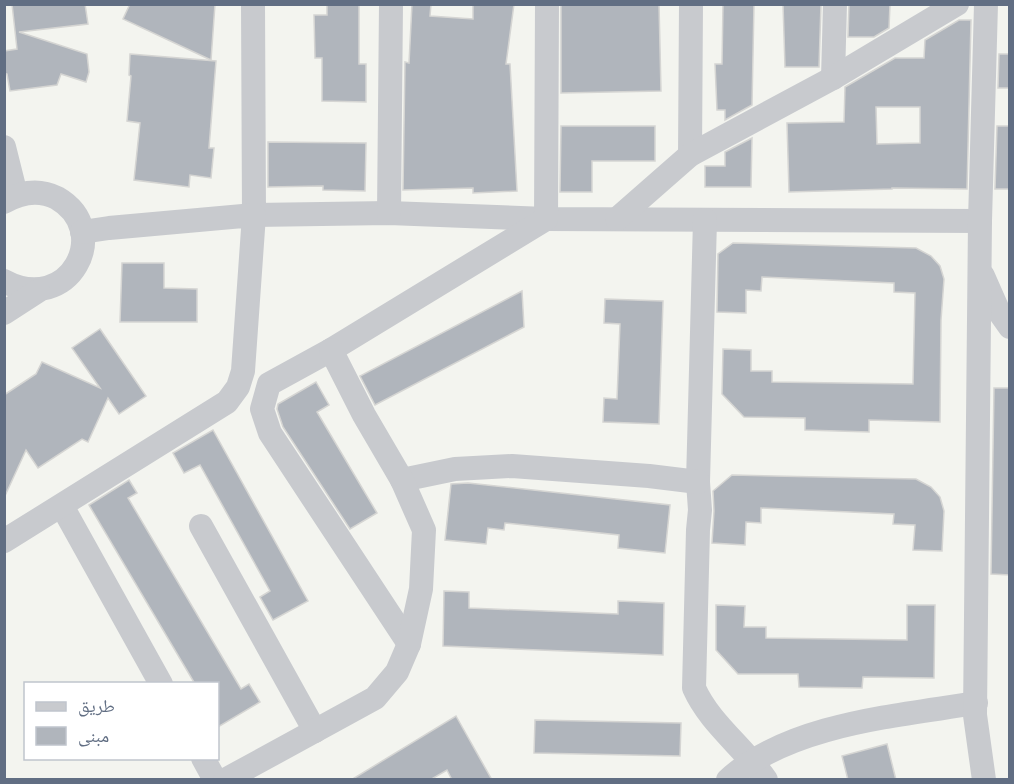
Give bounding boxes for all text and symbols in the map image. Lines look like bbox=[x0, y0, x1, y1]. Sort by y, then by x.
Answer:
legend bbox=[24, 682, 219, 760]
text: طريق bbox=[78, 695, 115, 717]
text: مبنى bbox=[78, 725, 109, 747]

